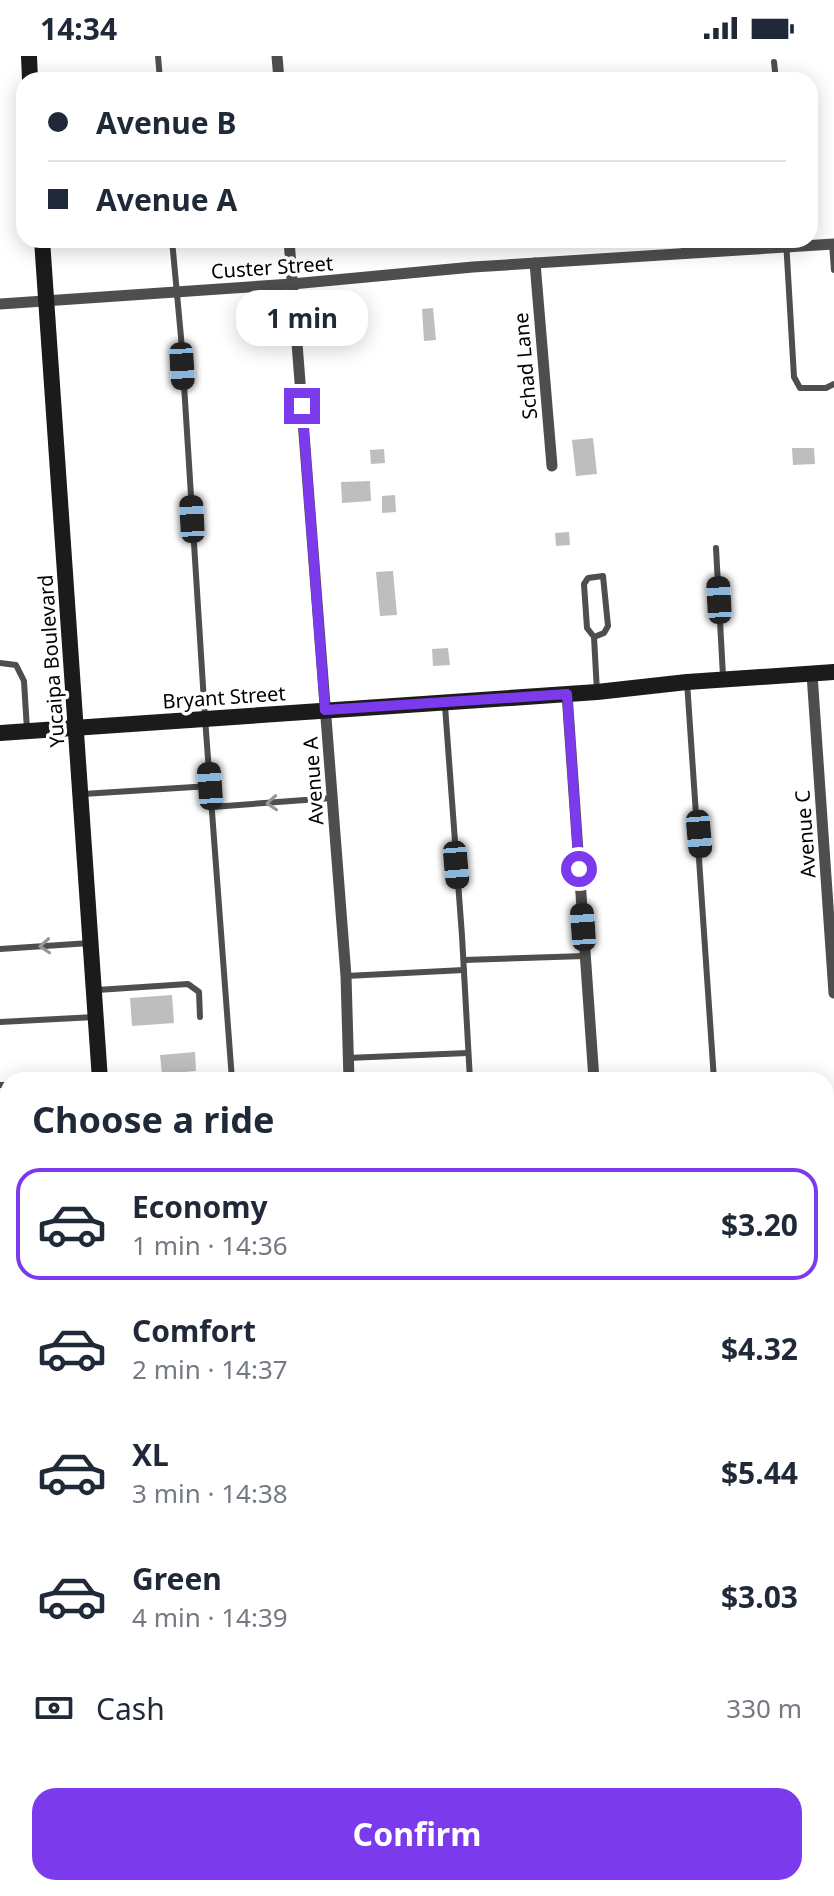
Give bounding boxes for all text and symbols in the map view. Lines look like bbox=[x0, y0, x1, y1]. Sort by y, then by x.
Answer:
text: 14:34 bbox=[40, 8, 117, 49]
text: Avenue B bbox=[96, 102, 236, 143]
text: Avenue A bbox=[96, 179, 237, 220]
street label: Custer Street bbox=[210, 249, 334, 285]
callout: 1 min bbox=[236, 290, 368, 346]
text: 1 min bbox=[266, 300, 338, 336]
street label: Schad Lane bbox=[507, 312, 543, 420]
car bbox=[169, 341, 195, 391]
route end bbox=[284, 388, 320, 424]
car bbox=[179, 494, 205, 544]
street label: Yucaipa Boulevard bbox=[32, 574, 70, 748]
car bbox=[706, 575, 732, 625]
street label: Bryant Street bbox=[162, 679, 286, 715]
street label: Avenue A bbox=[296, 736, 330, 826]
car bbox=[196, 761, 224, 811]
street label: Avenue C bbox=[788, 789, 822, 879]
one-way arrow bbox=[265, 794, 278, 811]
car bbox=[685, 809, 713, 859]
car bbox=[442, 840, 470, 890]
route start bbox=[561, 851, 597, 887]
car bbox=[569, 902, 597, 952]
one-way arrow bbox=[38, 937, 51, 954]
text: Choose a ride bbox=[32, 1095, 274, 1144]
text: Economy bbox=[132, 1186, 268, 1227]
icon: car bbox=[36, 1188, 108, 1260]
text: $3.20 bbox=[721, 1204, 798, 1245]
text: 1 min · 14:36 bbox=[132, 1227, 288, 1263]
text: Comfort bbox=[132, 1310, 256, 1351]
icon: car bbox=[36, 1312, 108, 1384]
text: $4.32 bbox=[721, 1328, 798, 1369]
text: 2 min · 14:37 bbox=[132, 1351, 288, 1387]
text: XL bbox=[132, 1434, 169, 1475]
icon: car bbox=[36, 1436, 108, 1508]
text: $5.44 bbox=[721, 1452, 798, 1493]
text: 3 min · 14:38 bbox=[132, 1475, 288, 1511]
text: Green bbox=[132, 1558, 222, 1599]
icon: car bbox=[36, 1560, 108, 1632]
text: $3.03 bbox=[721, 1576, 798, 1617]
text: 4 min · 14:39 bbox=[132, 1599, 288, 1635]
icon: cash bbox=[32, 1686, 76, 1730]
text: Cash bbox=[96, 1688, 165, 1729]
text: 330 m bbox=[726, 1690, 802, 1726]
button: Confirm bbox=[32, 1788, 802, 1880]

